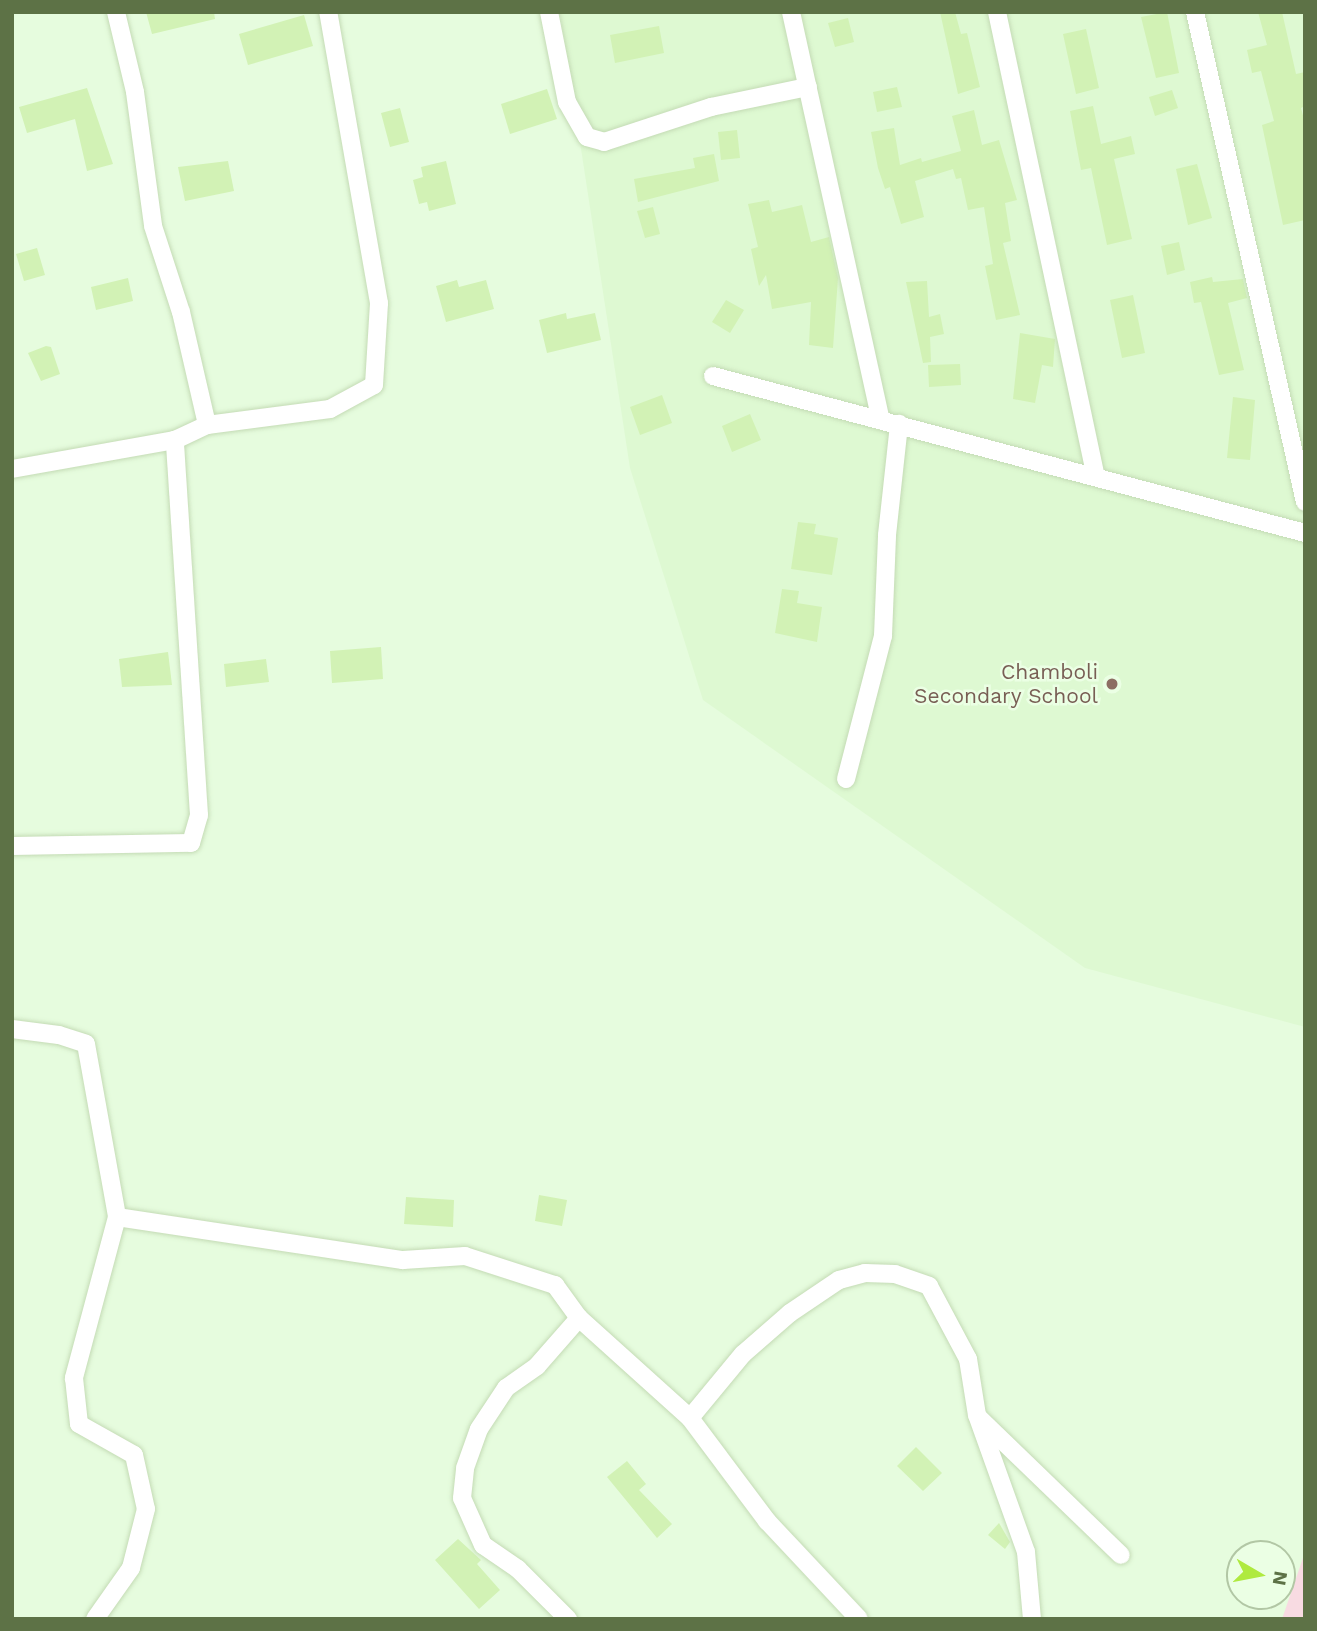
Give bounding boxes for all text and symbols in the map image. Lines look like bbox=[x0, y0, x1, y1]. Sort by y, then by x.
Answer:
place label: Chamboli Secondary School bbox=[914, 659, 1098, 709]
marker: Chamboli Secondary School bbox=[1104, 676, 1120, 692]
north arrow bbox=[1226, 1540, 1296, 1610]
text: N bbox=[1268, 1569, 1293, 1587]

